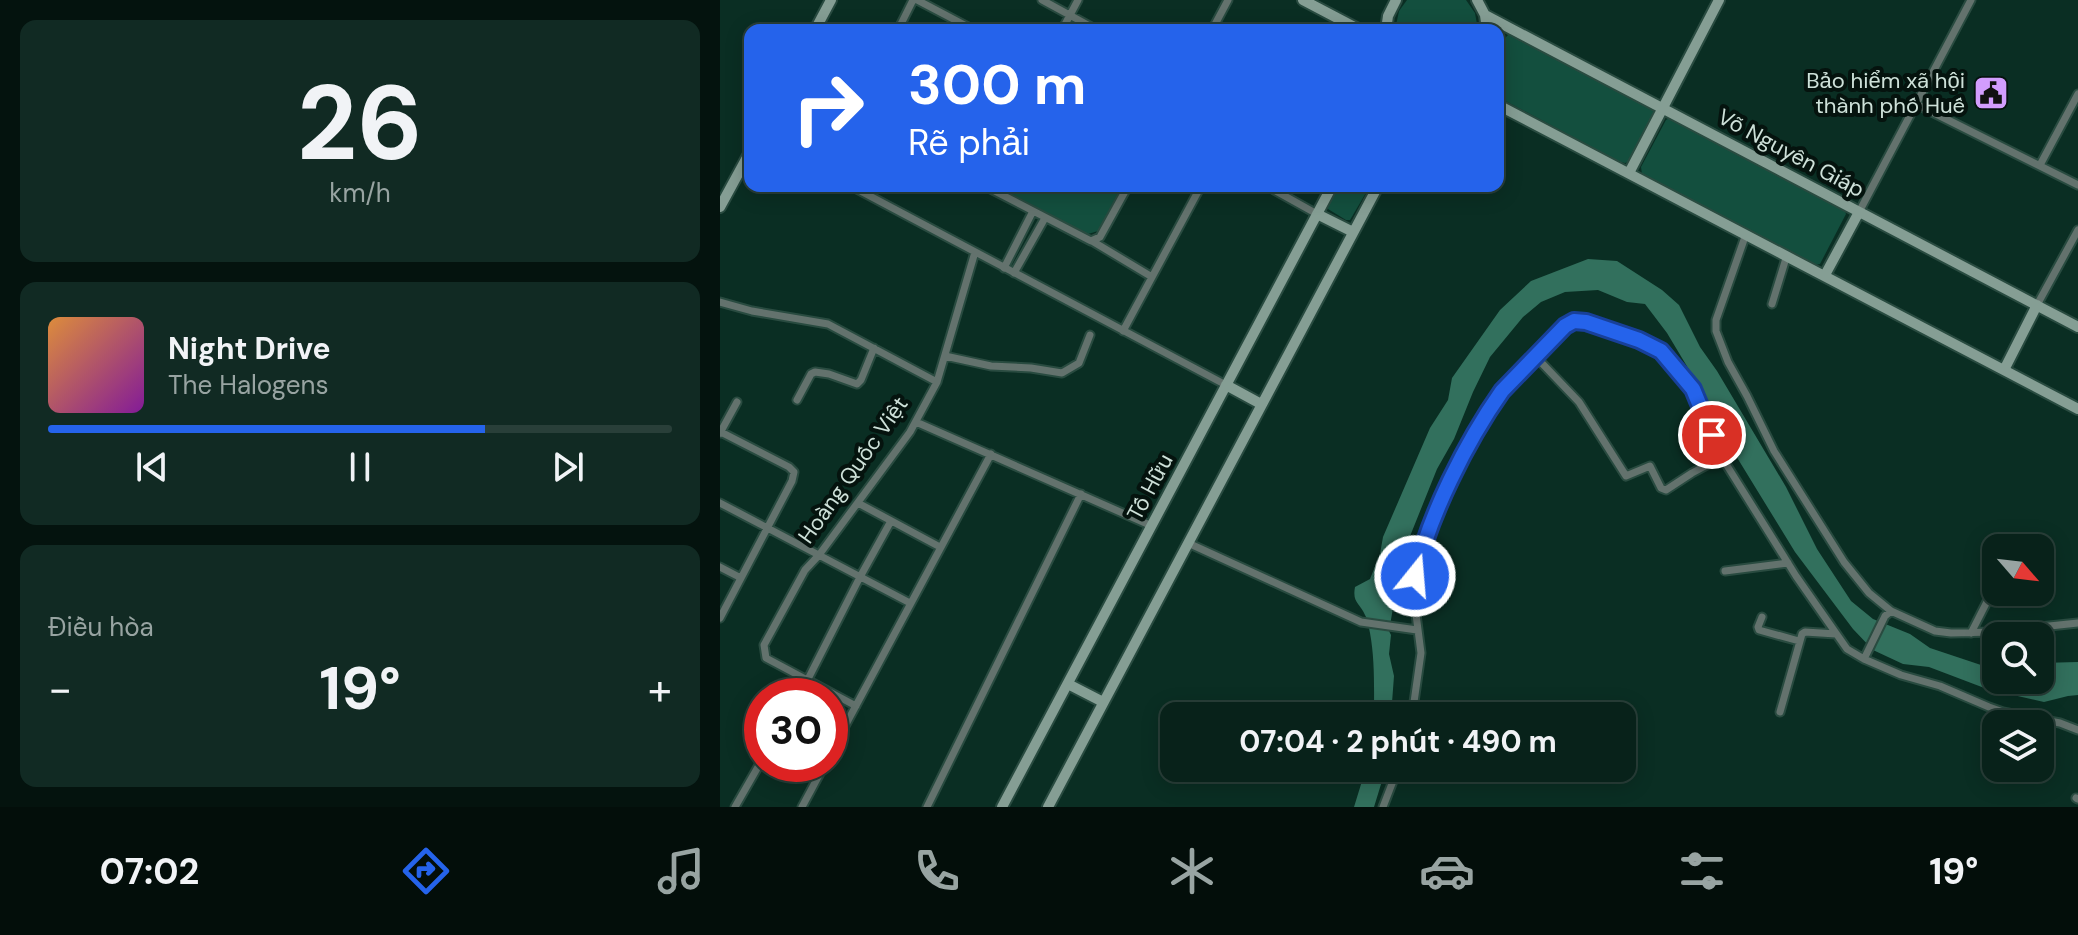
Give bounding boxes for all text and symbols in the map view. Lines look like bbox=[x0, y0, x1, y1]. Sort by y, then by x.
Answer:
text: 300 m bbox=[908, 48, 1086, 121]
text: 26 bbox=[297, 56, 423, 191]
icon: right bbox=[776, 56, 880, 160]
place label: Bảo hiểm xã hội thành phố Huế bbox=[1806, 66, 1965, 120]
public building icon: Bảo hiểm xã hội thành phố Huế bbox=[1972, 74, 2010, 112]
street label: Võ Nguyên Giáp bbox=[1713, 102, 1869, 204]
text: Rẽ phải bbox=[908, 119, 1030, 166]
text: km/h bbox=[329, 176, 391, 210]
text: Night Drive bbox=[168, 329, 331, 368]
text: The Halogens bbox=[168, 368, 328, 402]
street label: Hoàng Quốc Việt bbox=[792, 391, 914, 549]
pin bbox=[1678, 401, 1746, 469]
icon: arrive bbox=[1690, 413, 1734, 457]
icon: previous bbox=[130, 445, 174, 489]
icon: pause bbox=[338, 445, 382, 489]
icon: next bbox=[546, 445, 590, 489]
street label: Tố Hữu bbox=[1120, 449, 1180, 525]
position arrow bbox=[1373, 534, 1457, 618]
north arrow bbox=[1982, 534, 2054, 606]
map controls bbox=[1982, 534, 2054, 782]
text: Điều hòa bbox=[48, 610, 154, 644]
button: search bbox=[1982, 622, 2054, 694]
text: 19° bbox=[319, 649, 401, 728]
text: − bbox=[48, 660, 72, 718]
text: + bbox=[648, 660, 672, 718]
speed limit sign: 30 bbox=[744, 678, 848, 782]
button: layers bbox=[1982, 710, 2054, 782]
text: 07:04 · 2 phút · 490 m bbox=[1239, 722, 1557, 761]
icon: directions bbox=[398, 843, 454, 899]
icon: music bbox=[653, 843, 709, 899]
icon: phone bbox=[909, 843, 965, 899]
icon: climate bbox=[1164, 843, 1220, 899]
icon: car bbox=[1419, 843, 1475, 899]
icon: filters bbox=[1674, 843, 1730, 899]
text: 07:02 bbox=[100, 848, 199, 895]
text: 19° bbox=[1929, 848, 1978, 895]

